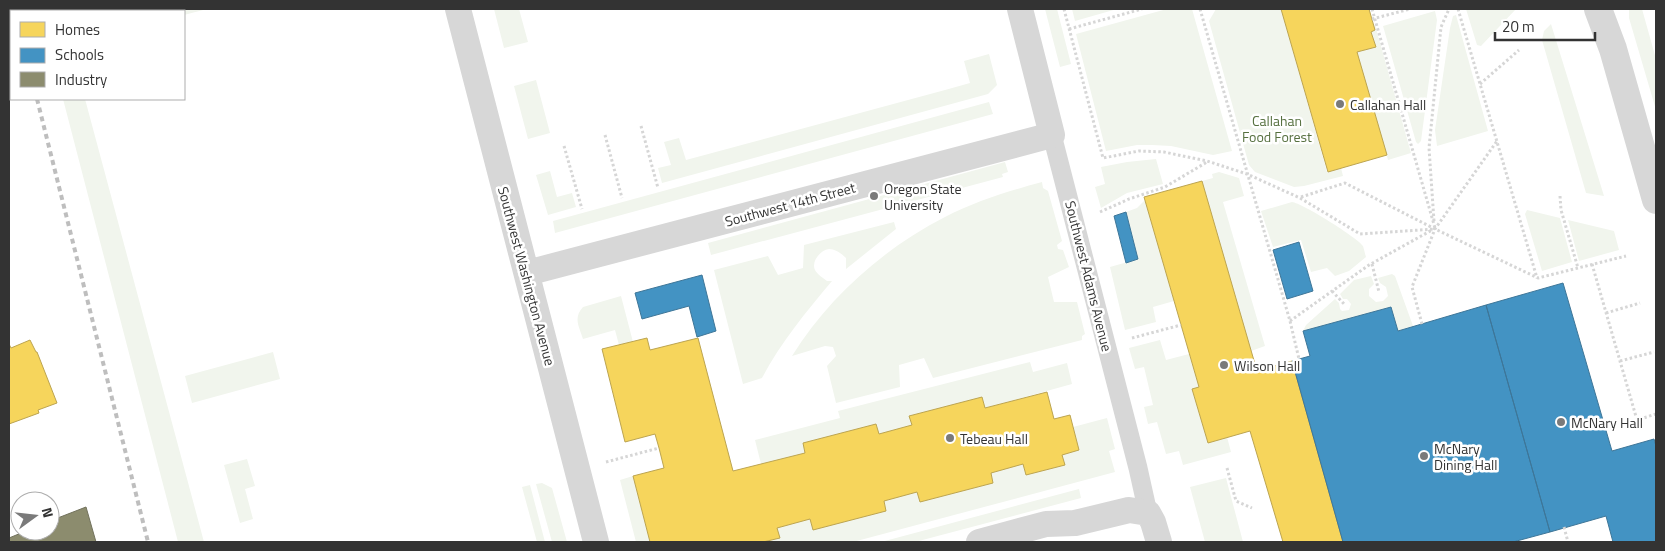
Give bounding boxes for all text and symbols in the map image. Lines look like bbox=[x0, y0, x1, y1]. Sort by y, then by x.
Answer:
legend bbox=[10, 10, 185, 100]
scale bar bbox=[1495, 10, 1595, 42]
text: 20 m bbox=[1502, 15, 1535, 38]
text: Homes bbox=[55, 18, 100, 41]
text: Schools bbox=[55, 43, 104, 66]
text: Industry bbox=[55, 68, 107, 91]
place label: Callahan Hall bbox=[1350, 94, 1426, 115]
marker: Callahan Hall bbox=[1334, 98, 1346, 110]
park label: Callahan Food Forest bbox=[1242, 110, 1312, 147]
street label: Southwest 14th Street bbox=[722, 176, 858, 232]
place label: Oregon State University bbox=[884, 178, 962, 215]
street label: Southwest Washington Avenue bbox=[493, 184, 561, 368]
marker: Oregon State University bbox=[868, 190, 880, 202]
street label: Southwest Adams Avenue bbox=[1060, 198, 1118, 354]
place label: Wilson Hall bbox=[1234, 355, 1300, 376]
marker: Wilson Hall bbox=[1218, 359, 1230, 371]
place label: McNary Hall bbox=[1571, 412, 1643, 433]
marker: McNary Hall bbox=[1555, 416, 1567, 428]
place label: Tebeau Hall bbox=[960, 428, 1028, 449]
marker: Tebeau Hall bbox=[944, 432, 956, 444]
place label: McNary Dining Hall bbox=[1434, 438, 1497, 475]
marker: McNary Dining Hall bbox=[1418, 450, 1430, 462]
north arrow bbox=[10, 491, 60, 541]
text: N bbox=[37, 505, 59, 520]

